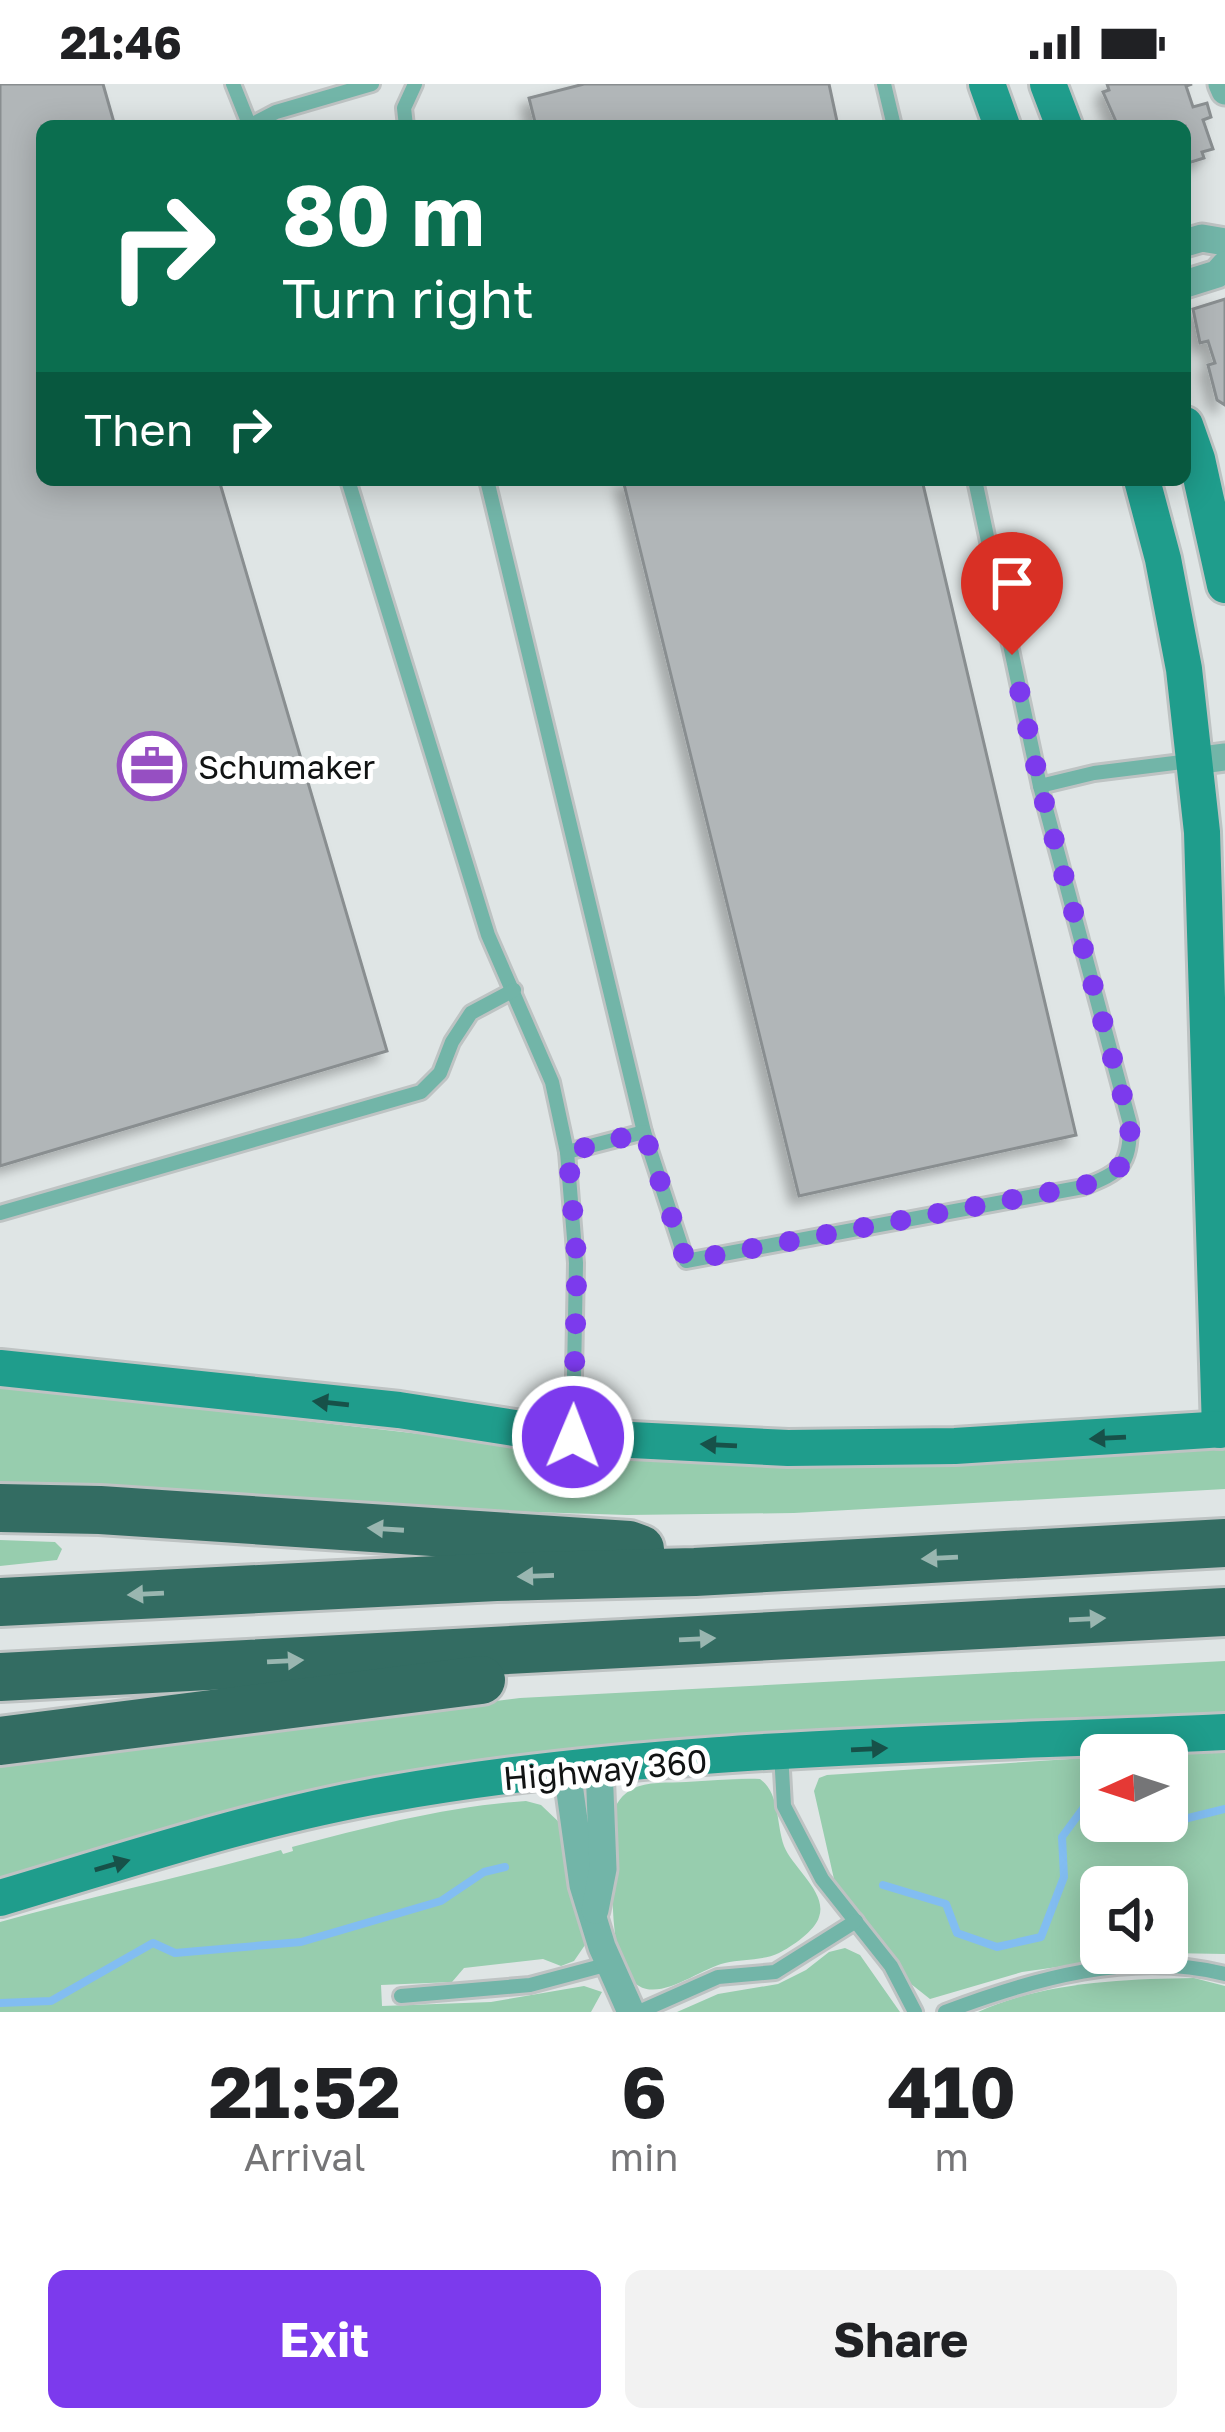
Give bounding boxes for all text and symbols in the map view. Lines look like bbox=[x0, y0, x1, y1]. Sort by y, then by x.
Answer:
text: 21:46 bbox=[60, 15, 182, 69]
text: 80 m bbox=[282, 164, 485, 264]
icon: right bbox=[84, 168, 240, 324]
text: Turn right bbox=[282, 265, 534, 330]
icon: right bbox=[217, 396, 283, 462]
text: Then bbox=[84, 402, 193, 456]
pin bbox=[961, 532, 1063, 655]
icon: arrive bbox=[979, 550, 1045, 616]
office icon: Schumaker bbox=[117, 731, 187, 801]
place label: Schumaker bbox=[198, 747, 375, 786]
position arrow bbox=[510, 1374, 636, 1500]
one-way arrow bbox=[312, 1393, 350, 1412]
one-way arrow bbox=[1088, 1429, 1126, 1448]
one-way arrow bbox=[699, 1435, 737, 1454]
one-way arrow bbox=[367, 1519, 404, 1538]
one-way arrow bbox=[920, 1549, 958, 1568]
one-way arrow bbox=[516, 1566, 554, 1585]
one-way arrow bbox=[126, 1585, 164, 1604]
one-way arrow bbox=[1069, 1609, 1107, 1628]
one-way arrow bbox=[679, 1629, 717, 1648]
one-way arrow bbox=[267, 1651, 305, 1670]
north arrow bbox=[1080, 1734, 1188, 1842]
map controls bbox=[1080, 1734, 1188, 1974]
one-way arrow bbox=[851, 1739, 889, 1758]
street label: Highway 360 bbox=[501, 1741, 709, 1797]
one-way arrow bbox=[95, 1855, 131, 1873]
button: sound bbox=[1080, 1866, 1188, 1974]
text: 21:52 bbox=[209, 2047, 401, 2134]
text: 6 bbox=[621, 2047, 667, 2134]
text: 410 bbox=[887, 2047, 1016, 2134]
text: Arrival bbox=[244, 2133, 366, 2180]
text: min bbox=[610, 2133, 678, 2180]
text: m bbox=[934, 2133, 969, 2180]
button: Exit bbox=[48, 2270, 601, 2408]
button: Share bbox=[625, 2270, 1177, 2408]

